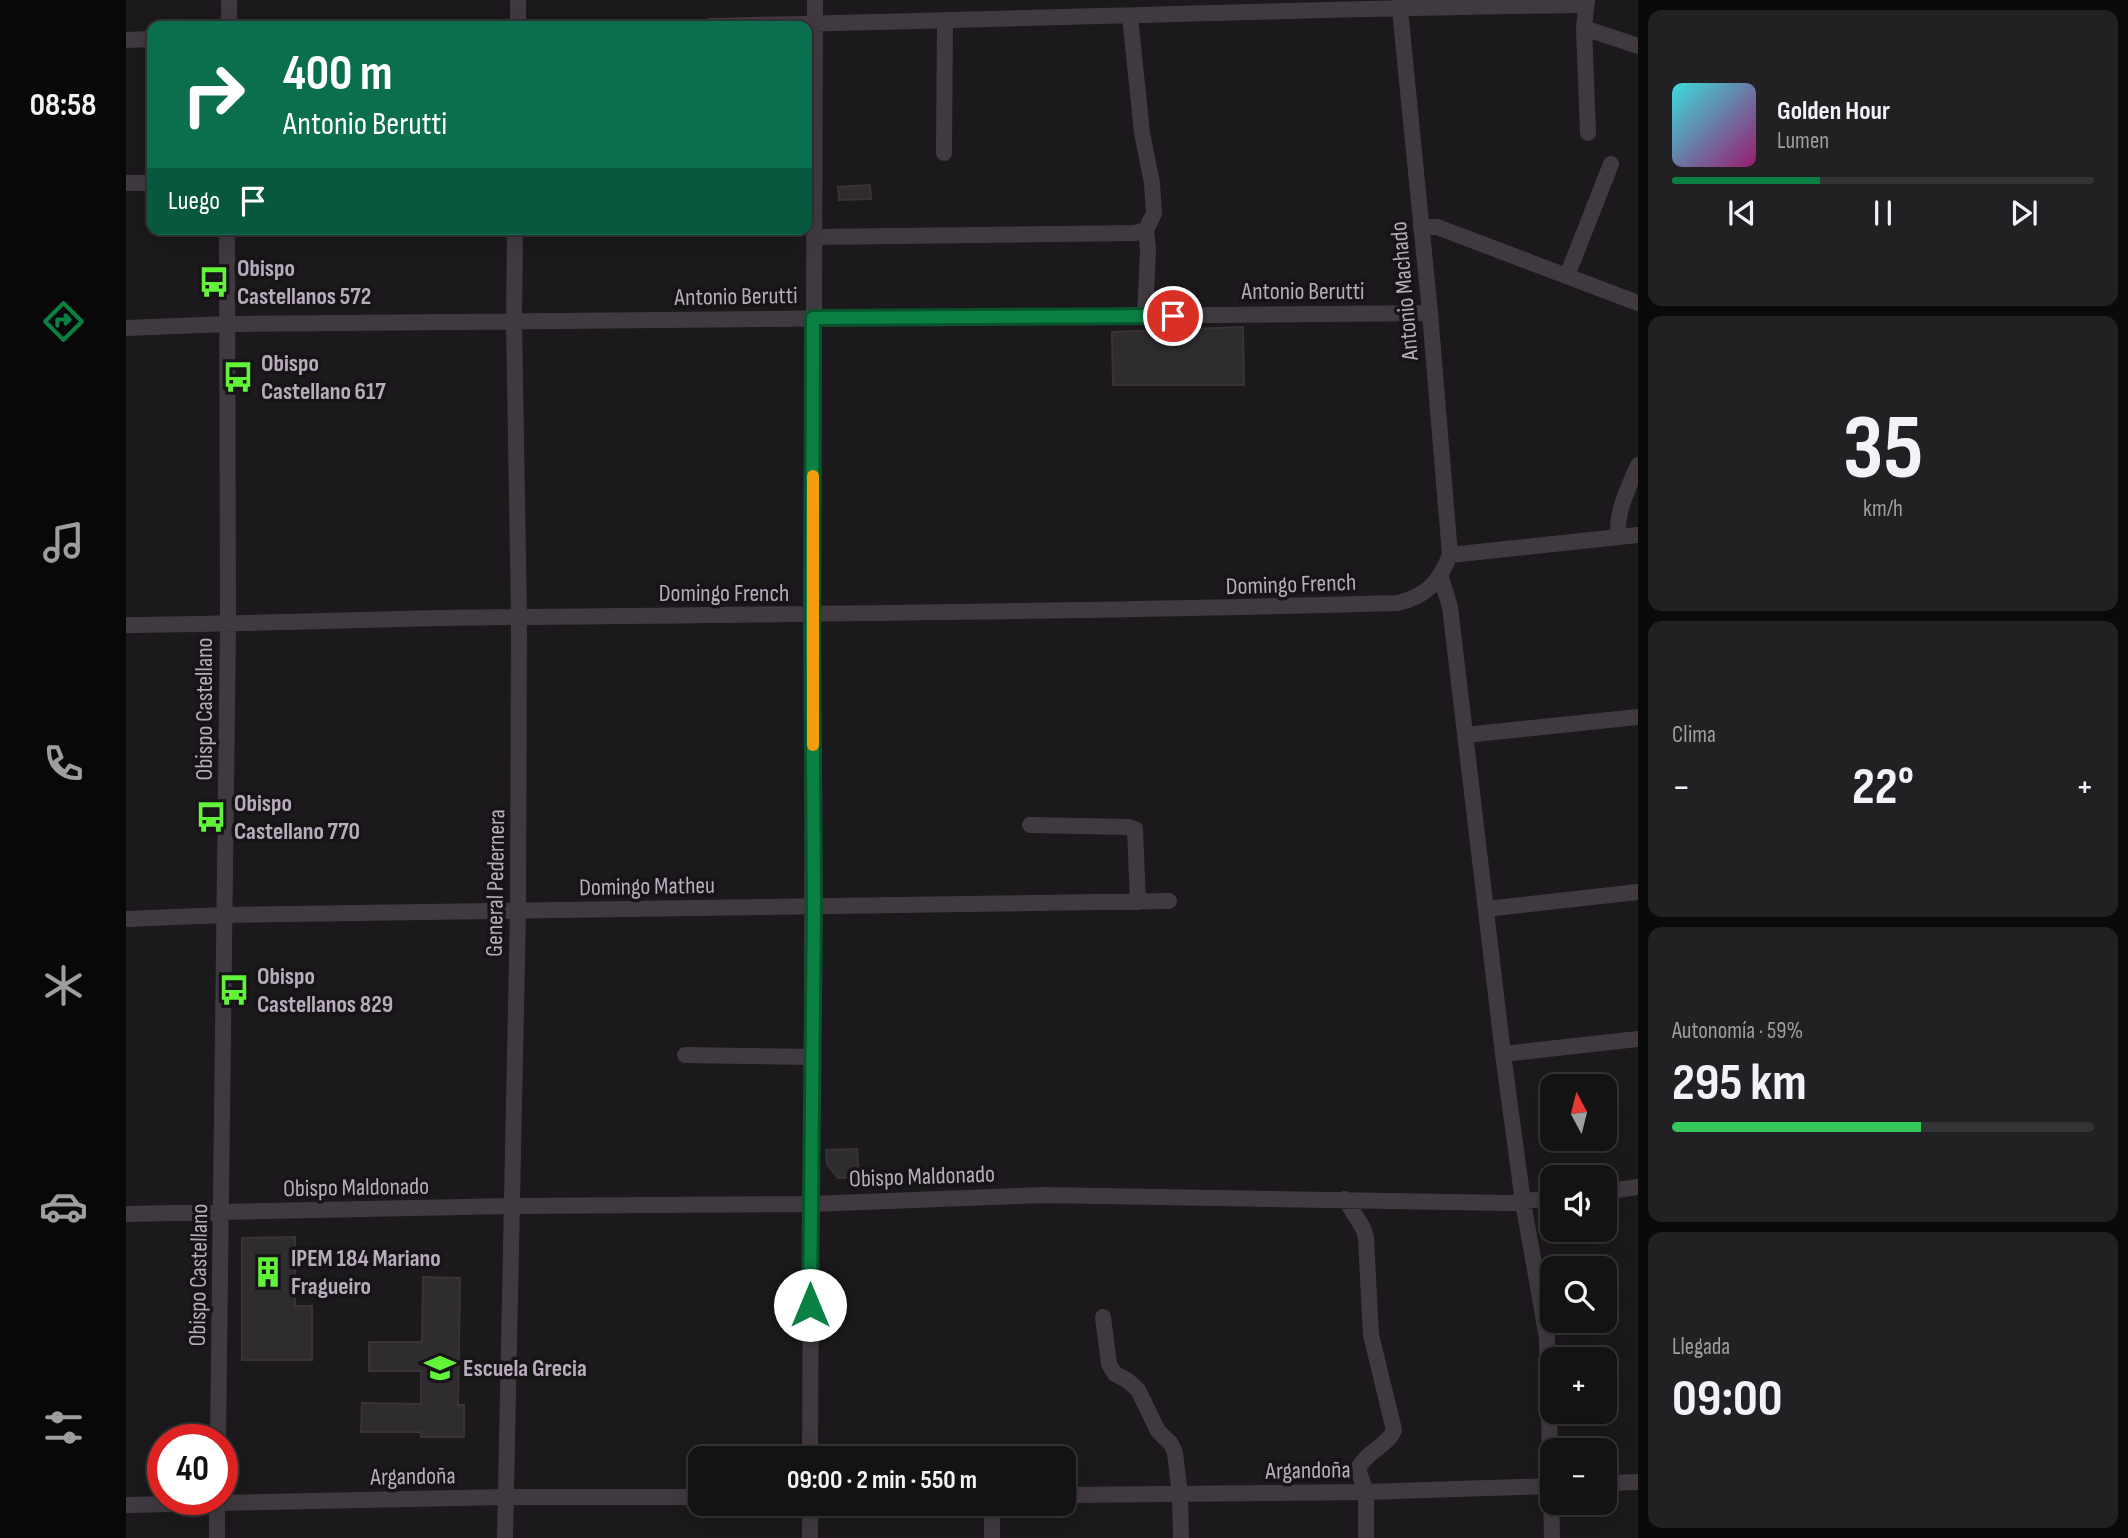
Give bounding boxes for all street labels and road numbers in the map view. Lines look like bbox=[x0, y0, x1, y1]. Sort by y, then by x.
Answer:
street label: Antonio Machado bbox=[1384, 220, 1425, 363]
street label: Antonio Berutti bbox=[1240, 277, 1365, 306]
street label: Antonio Berutti bbox=[673, 281, 798, 312]
street label: Domingo French bbox=[1225, 568, 1357, 601]
street label: Domingo French bbox=[659, 579, 789, 608]
street label: Obispo Castellano bbox=[190, 638, 219, 780]
street label: General Pedernera bbox=[480, 809, 511, 957]
street label: Domingo Matheu bbox=[579, 871, 715, 902]
street label: Obispo Maldonado bbox=[849, 1159, 995, 1194]
street label: Obispo Maldonado bbox=[283, 1172, 429, 1203]
street label: Obispo Castellano bbox=[183, 1203, 214, 1347]
street label: Argandoña bbox=[1264, 1455, 1351, 1486]
street label: Argandoña bbox=[369, 1461, 456, 1492]

